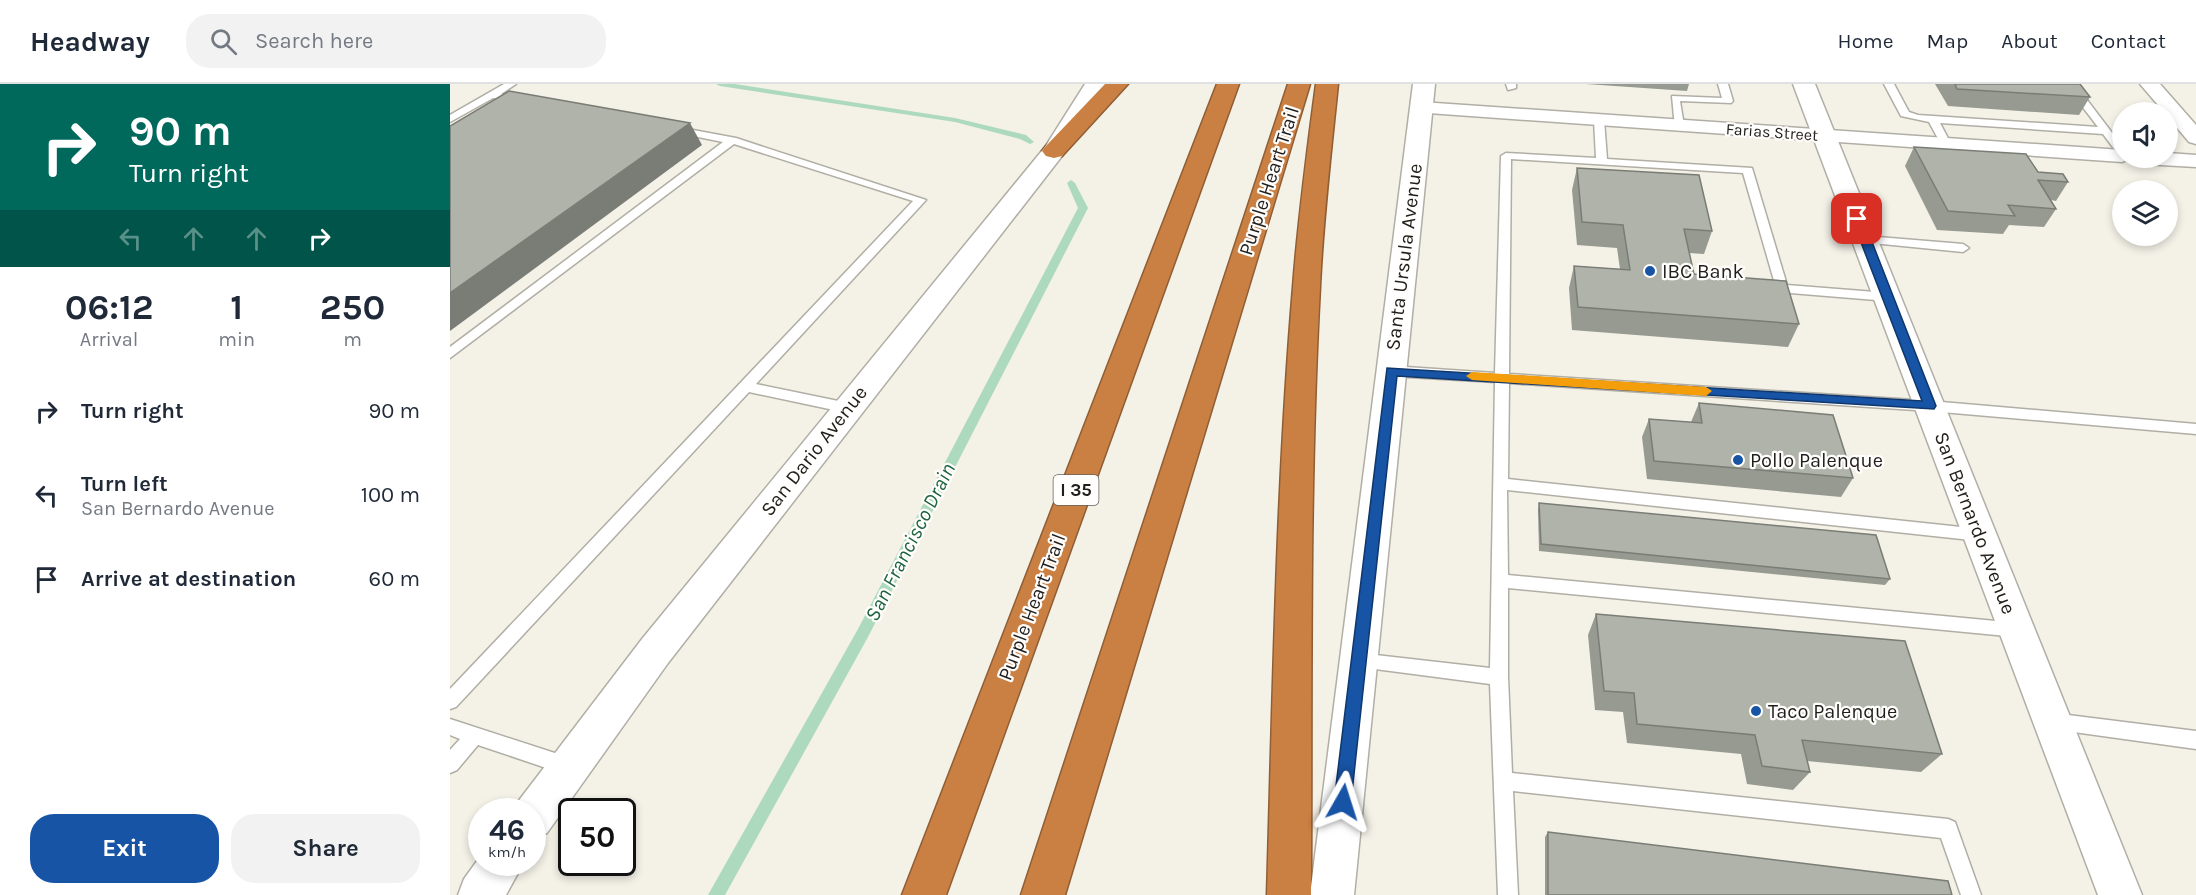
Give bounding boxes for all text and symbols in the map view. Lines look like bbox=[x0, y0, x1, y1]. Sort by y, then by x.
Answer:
search box bbox=[186, 14, 606, 68]
text: Headway bbox=[30, 25, 150, 58]
icon: search bbox=[207, 25, 240, 58]
text: Search here bbox=[255, 28, 373, 54]
text: Home bbox=[1838, 29, 1894, 53]
text: Map bbox=[1927, 29, 1968, 53]
text: About bbox=[2001, 29, 2058, 53]
text: Contact bbox=[2091, 29, 2166, 53]
map controls bbox=[2112, 102, 2178, 246]
button: sound bbox=[2112, 102, 2178, 168]
street label: Purple Heart Trail bbox=[1234, 104, 1304, 258]
text: 90 m bbox=[129, 106, 232, 156]
icon: right bbox=[30, 108, 108, 186]
street label: Farias Street bbox=[1725, 119, 1819, 145]
text: Turn right bbox=[129, 157, 249, 189]
street label: Santa Ursula Avenue bbox=[1381, 162, 1427, 352]
button: layers bbox=[2112, 180, 2178, 246]
pin bbox=[1831, 193, 1882, 244]
icon: arrive bbox=[1840, 202, 1873, 235]
icon: left bbox=[114, 222, 147, 255]
icon: ahead bbox=[177, 222, 210, 255]
icon: ahead bbox=[240, 222, 273, 255]
icon: right bbox=[303, 222, 336, 255]
place label: IBC Bank bbox=[1662, 260, 1744, 283]
marker: IBC Bank bbox=[1643, 264, 1657, 278]
text: 06:12 bbox=[65, 286, 154, 328]
text: 1 bbox=[230, 286, 243, 328]
text: 250 bbox=[320, 286, 385, 328]
text: Arrival bbox=[80, 328, 138, 351]
text: min bbox=[218, 328, 255, 351]
text: m bbox=[343, 328, 362, 351]
street label: San Dario Avenue bbox=[756, 381, 872, 521]
icon: right bbox=[30, 395, 63, 428]
text: Turn right bbox=[81, 398, 184, 424]
text: 90 m bbox=[368, 398, 420, 424]
street label: San Bernardo Avenue bbox=[1930, 429, 2020, 617]
place label: Pollo Palenque bbox=[1750, 449, 1883, 472]
marker: Pollo Palenque bbox=[1731, 453, 1745, 467]
water label: San Francisco Drain bbox=[860, 459, 960, 625]
text: Turn left bbox=[81, 471, 168, 497]
road number: I 35 bbox=[1054, 475, 1098, 505]
icon: left bbox=[30, 479, 63, 512]
text: 100 m bbox=[361, 482, 420, 508]
text: San Bernardo Avenue bbox=[81, 497, 275, 520]
street label: Purple Heart Trail bbox=[993, 530, 1071, 684]
icon: arrive bbox=[30, 563, 63, 596]
text: Arrive at destination bbox=[81, 566, 296, 592]
text: 60 m bbox=[369, 566, 420, 592]
place label: Taco Palenque bbox=[1768, 700, 1897, 723]
marker: Taco Palenque bbox=[1749, 704, 1763, 718]
position arrow bbox=[1311, 770, 1375, 834]
speed limit sign: 50 bbox=[558, 798, 636, 876]
text: 46 bbox=[489, 812, 525, 848]
button: Exit bbox=[30, 814, 219, 883]
button: Share bbox=[231, 814, 420, 883]
text: km/h bbox=[488, 843, 526, 861]

